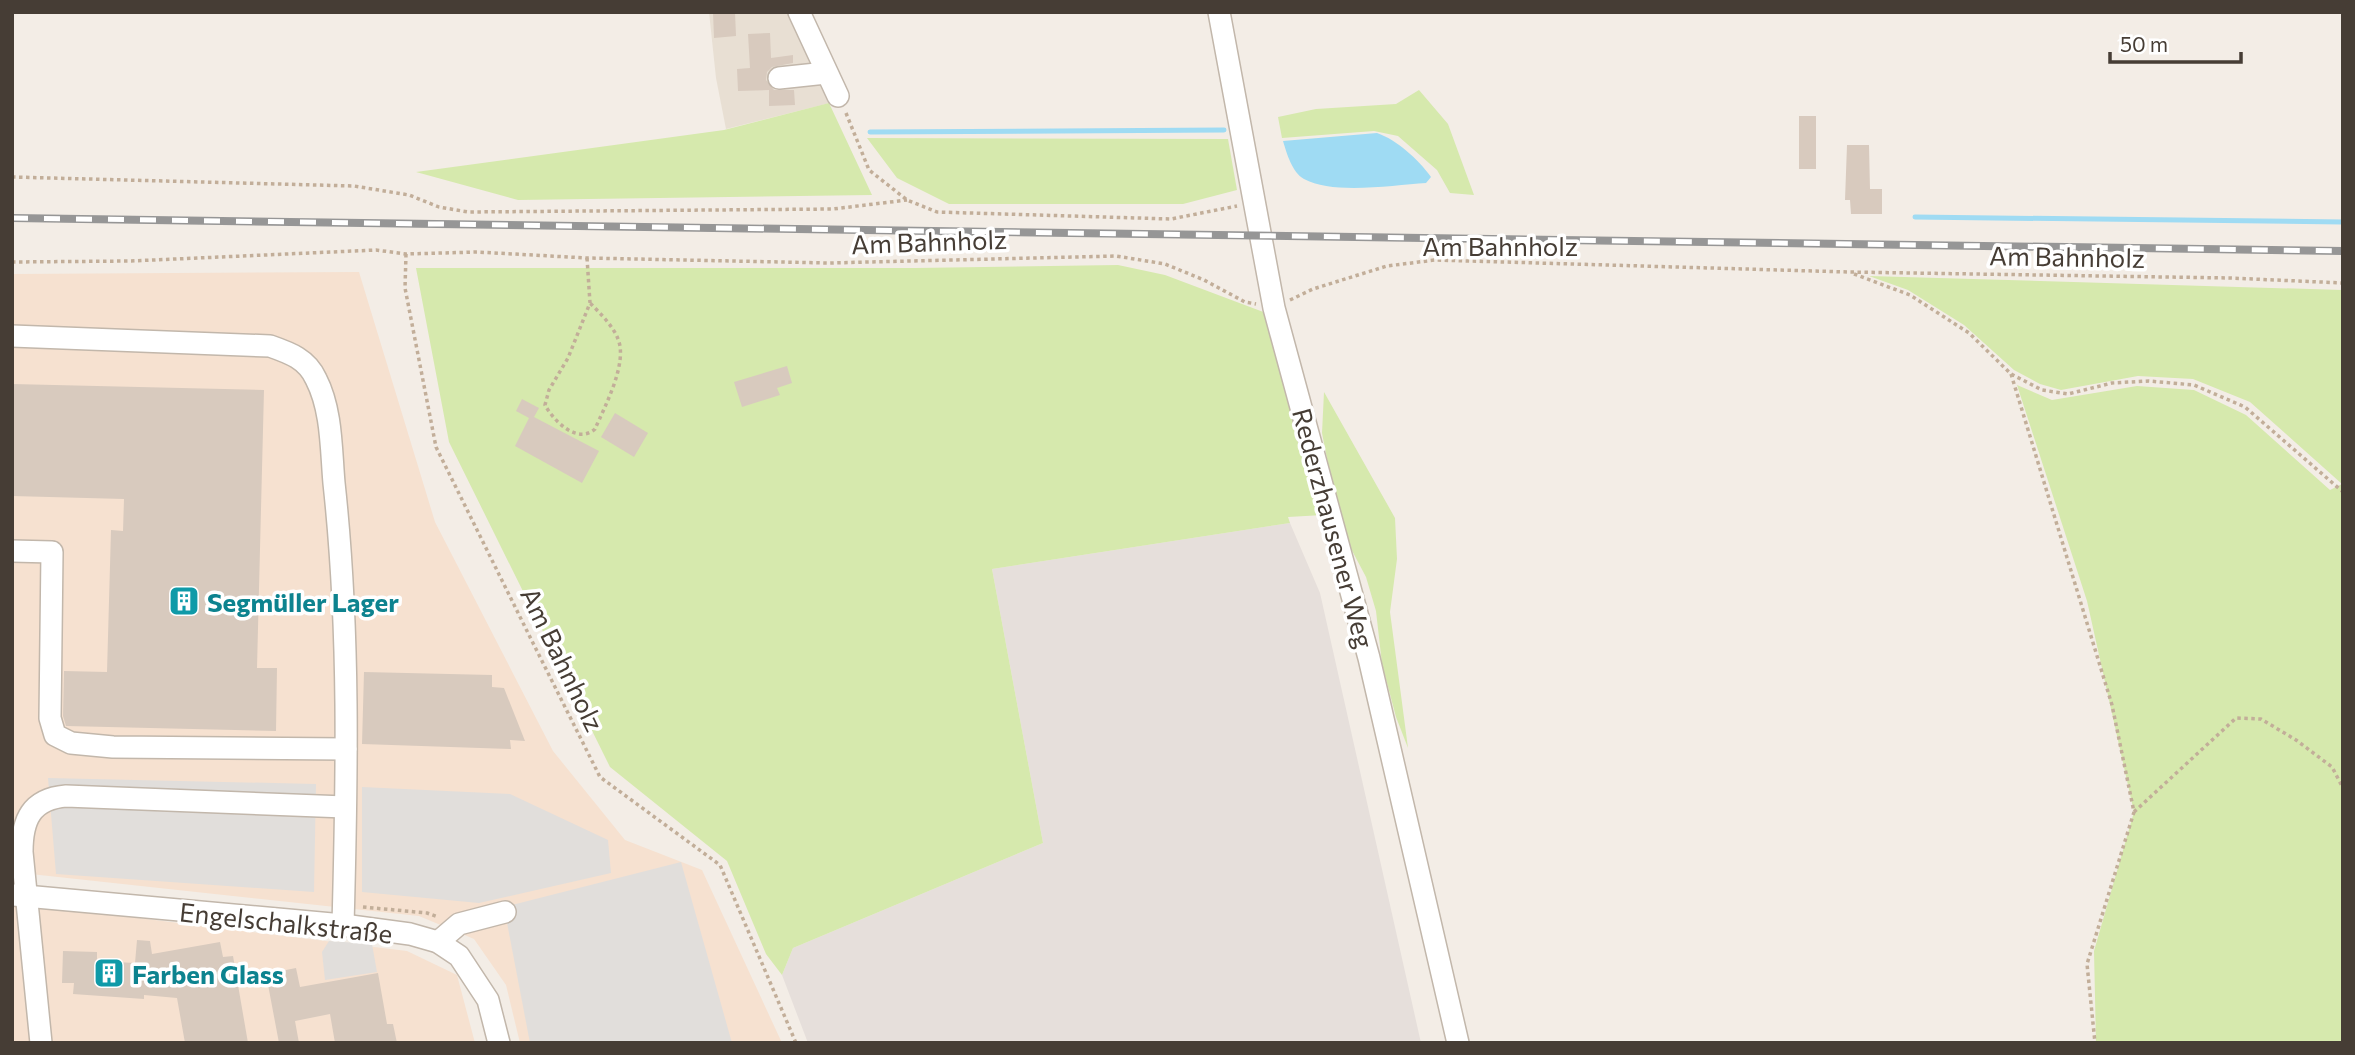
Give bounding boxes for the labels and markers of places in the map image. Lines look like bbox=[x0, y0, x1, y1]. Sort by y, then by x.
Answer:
building icon: Segmüller Lager bbox=[167, 584, 201, 618]
place label: Segmüller Lager bbox=[207, 586, 399, 617]
building icon: Farben Glass bbox=[92, 956, 126, 990]
place label: Farben Glass bbox=[132, 958, 284, 989]

